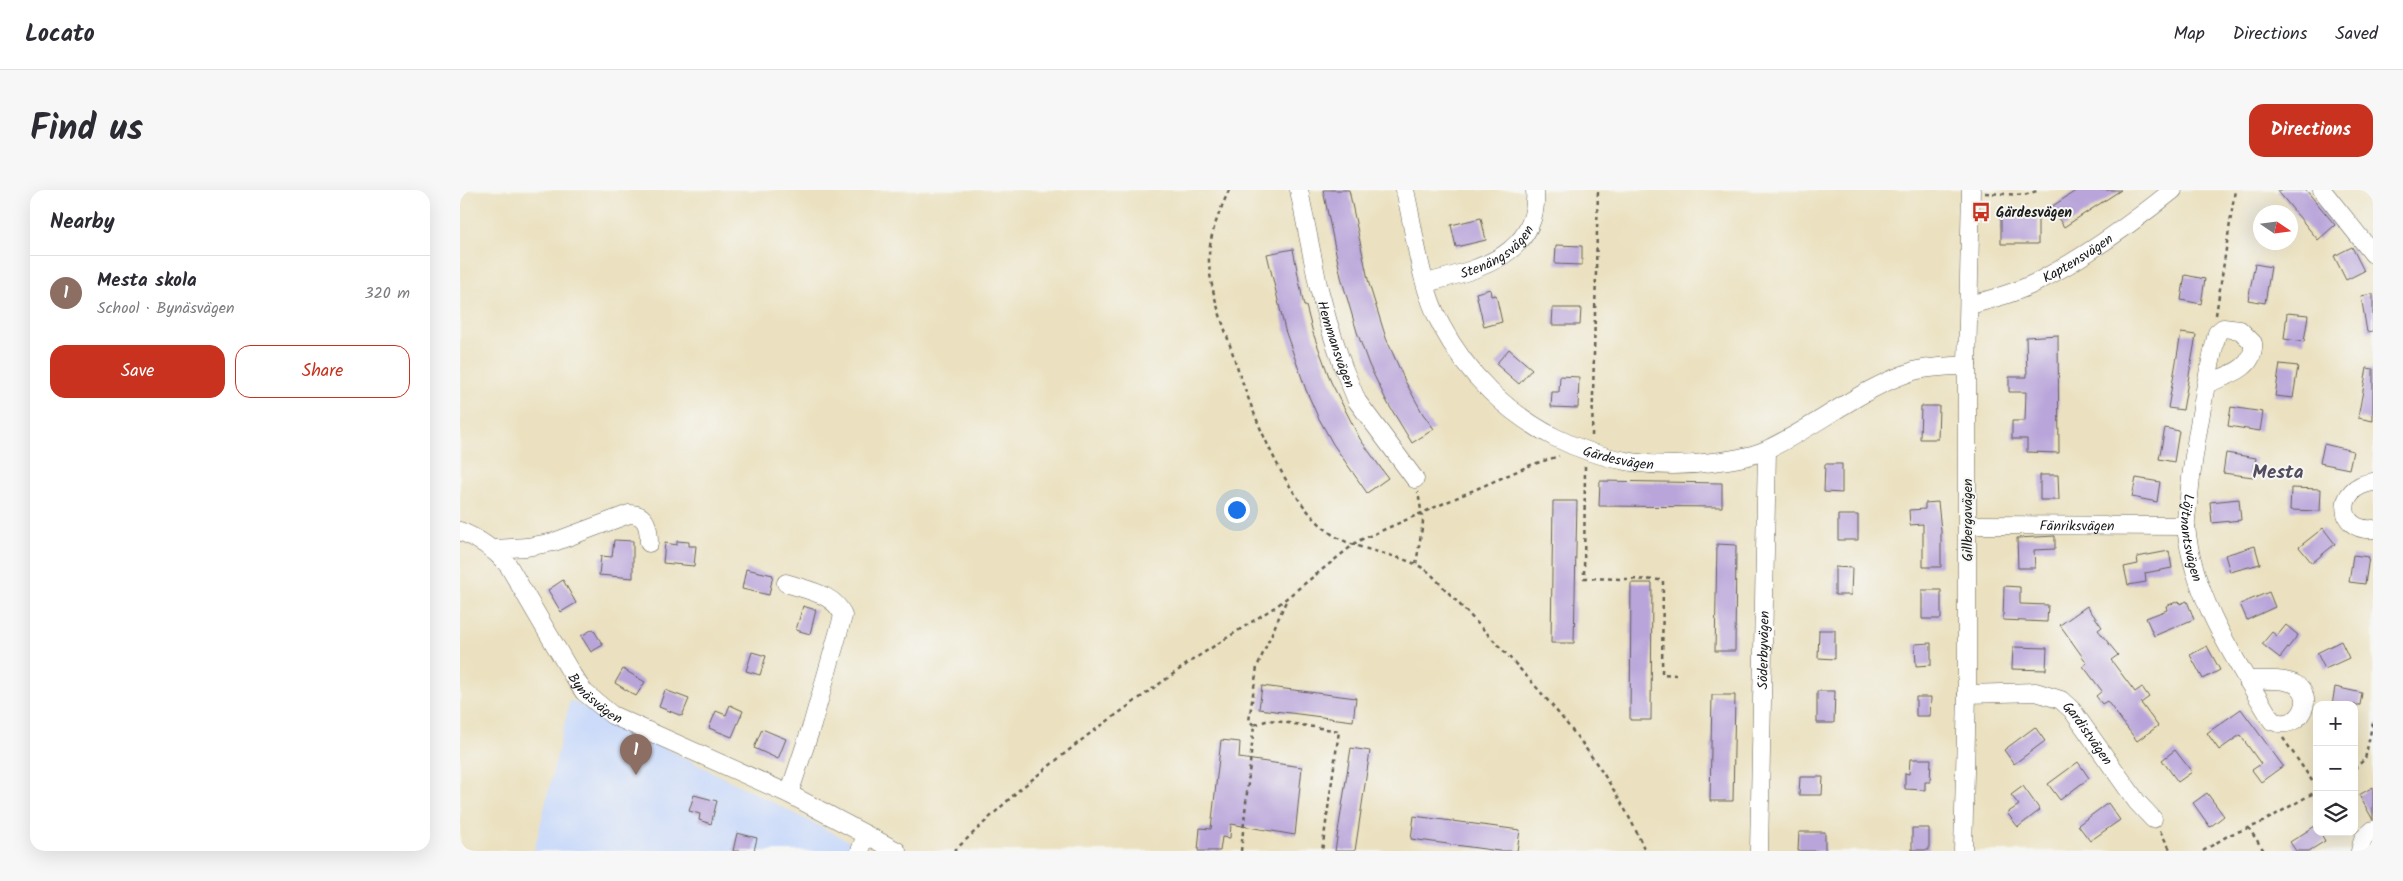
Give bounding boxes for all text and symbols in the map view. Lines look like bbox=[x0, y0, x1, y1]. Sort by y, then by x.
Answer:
text: Locato bbox=[25, 15, 95, 54]
text: Map bbox=[2173, 20, 2205, 49]
text: Directions bbox=[2233, 20, 2307, 49]
text: Saved bbox=[2335, 20, 2378, 49]
text: Find us bbox=[30, 102, 143, 158]
button: Directions bbox=[2249, 104, 2373, 157]
bus stop icon: Gärdesvägen bbox=[1970, 201, 1992, 223]
place label: Gärdesvägen bbox=[1996, 202, 2072, 224]
north arrow bbox=[2253, 205, 2298, 250]
text: Nearby bbox=[50, 206, 115, 239]
street label: Stenängsvägen bbox=[1458, 221, 1540, 285]
street label: Kaptensvägen bbox=[2039, 229, 2118, 289]
text: Mesta skola bbox=[97, 266, 197, 296]
text: 1 bbox=[64, 281, 68, 306]
text: 320 m bbox=[364, 281, 410, 306]
text: School · Bynäsvägen bbox=[97, 296, 234, 321]
street label: Hemmansvägen bbox=[1311, 298, 1361, 392]
button: Save bbox=[50, 345, 225, 398]
button: Share bbox=[235, 345, 410, 398]
street label: Gärdesvägen bbox=[1580, 440, 1655, 476]
district label: Mesta bbox=[2253, 458, 2304, 488]
street label: Gillbergavägen bbox=[1957, 478, 1979, 562]
street label: Löjtnantsvägen bbox=[2174, 493, 2208, 585]
your location bbox=[1224, 497, 1250, 523]
street label: Fänriksvägen bbox=[2039, 515, 2114, 538]
street label: Söderbyvägen bbox=[1752, 611, 1776, 690]
street label: Bynäsvägen bbox=[562, 668, 626, 730]
street label: Gardistvägen bbox=[2057, 696, 2118, 770]
map controls bbox=[2313, 701, 2358, 836]
button: + bbox=[2313, 701, 2358, 746]
pin: 1 bbox=[620, 734, 652, 775]
button: − bbox=[2313, 746, 2358, 791]
button: layers bbox=[2313, 791, 2358, 836]

